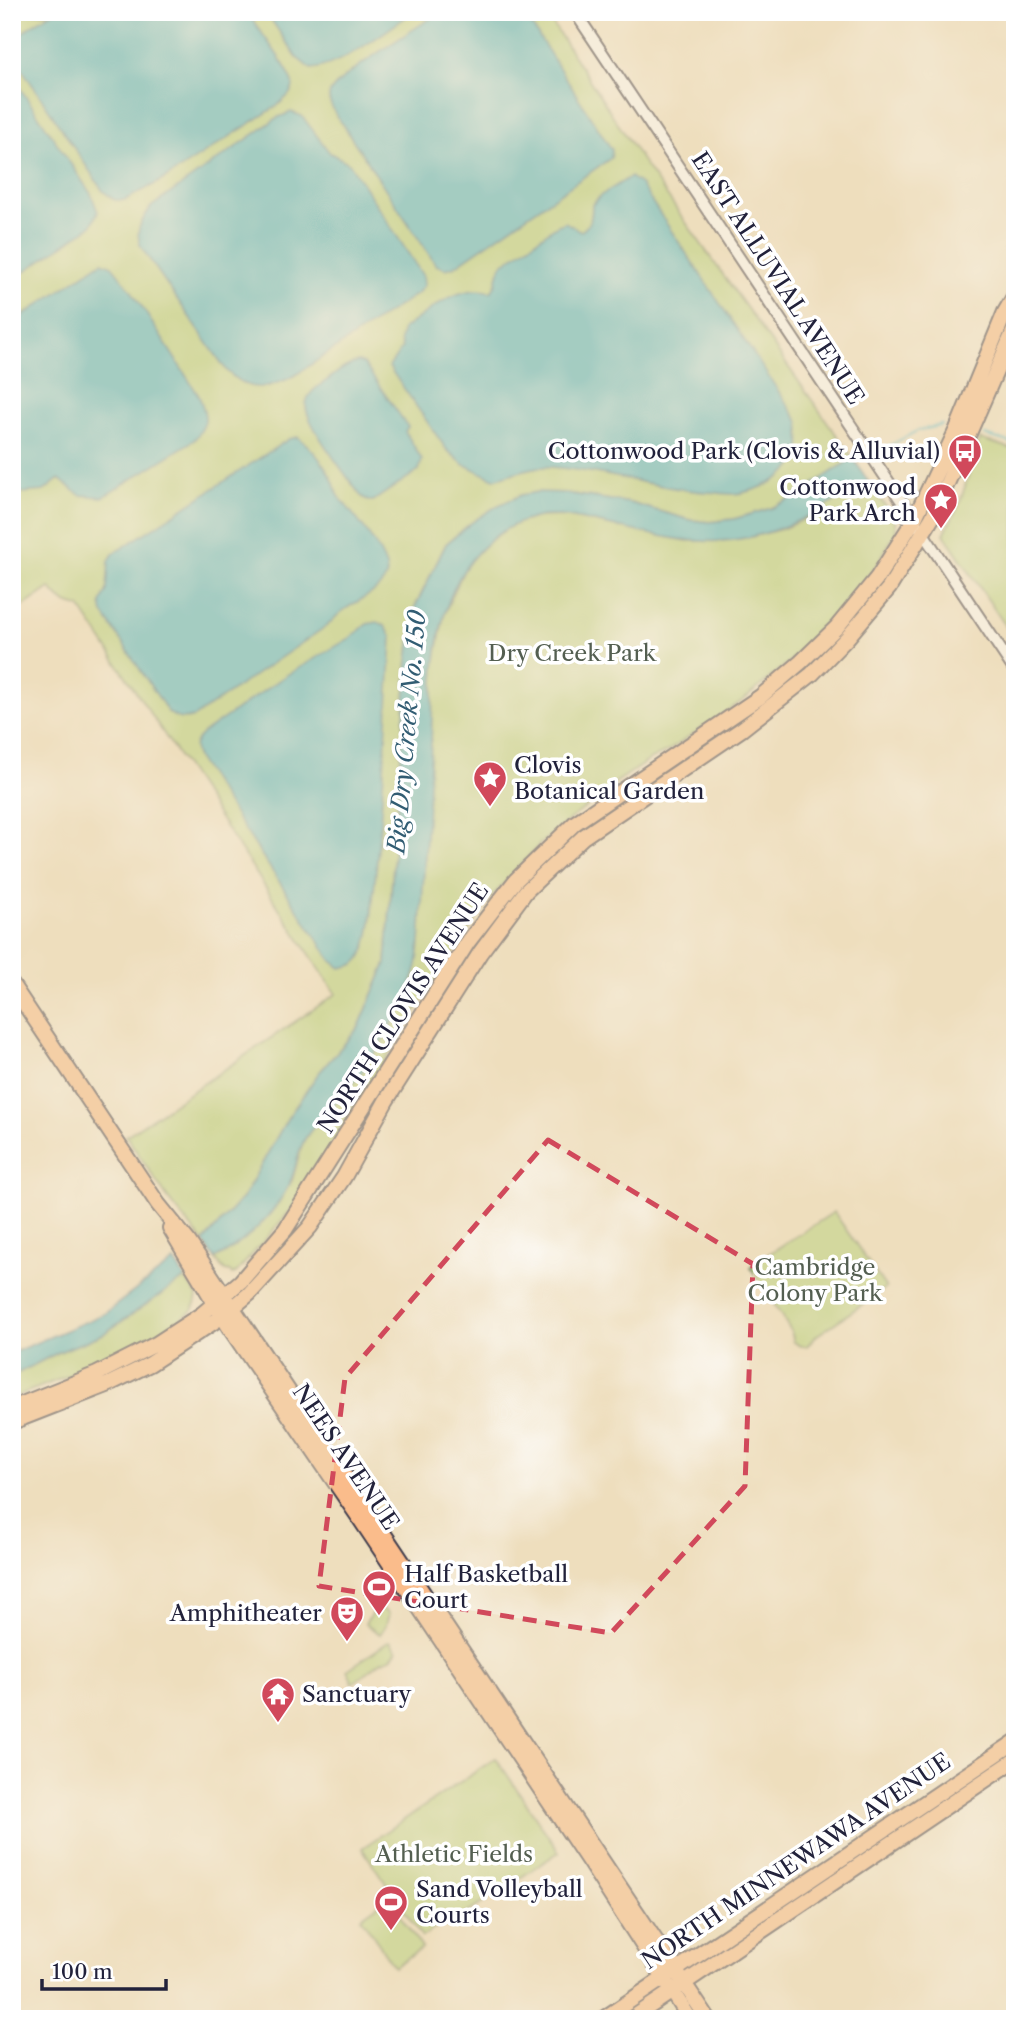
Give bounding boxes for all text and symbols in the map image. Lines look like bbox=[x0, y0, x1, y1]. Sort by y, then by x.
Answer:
street label: EAST ALLUVIAL AVENUE bbox=[686, 146, 870, 410]
bus stop icon: Cottonwood Park (Clovis & Alluvial) bbox=[946, 432, 984, 481]
place label: Cottonwood Park (Clovis & Alluvial) bbox=[548, 437, 940, 465]
place label: Cottonwood Park Arch bbox=[779, 473, 916, 527]
place icon: Cottonwood Park Arch bbox=[922, 481, 960, 530]
water label: Big Dry Creek No. 150 bbox=[381, 608, 432, 856]
park label: Dry Creek Park bbox=[488, 639, 658, 667]
place label: Clovis Botanical Garden bbox=[514, 751, 704, 805]
place icon: Clovis Botanical Garden bbox=[471, 759, 509, 808]
street label: NORTH CLOVIS AVENUE bbox=[312, 878, 494, 1138]
park label: Cambridge Colony Park bbox=[748, 1253, 884, 1307]
street label: NEES AVENUE bbox=[287, 1379, 405, 1535]
place label: Half Basketball Court bbox=[404, 1560, 568, 1614]
sports icon: Half Basketball Court bbox=[360, 1568, 398, 1617]
theatre icon: Amphitheater bbox=[328, 1594, 366, 1643]
place label: Amphitheater bbox=[169, 1599, 322, 1627]
temple icon: Sanctuary bbox=[259, 1675, 297, 1724]
place label: Sanctuary bbox=[302, 1680, 411, 1708]
street label: NORTH MINNEWAWA AVENUE bbox=[636, 1747, 956, 1975]
park label: Athletic Fields bbox=[374, 1840, 533, 1868]
place label: Sand Volleyball Courts bbox=[416, 1875, 583, 1929]
sports icon: Sand Volleyball Courts bbox=[372, 1883, 410, 1932]
scale bar bbox=[42, 1947, 166, 1991]
text: 100 m bbox=[52, 1959, 113, 1984]

